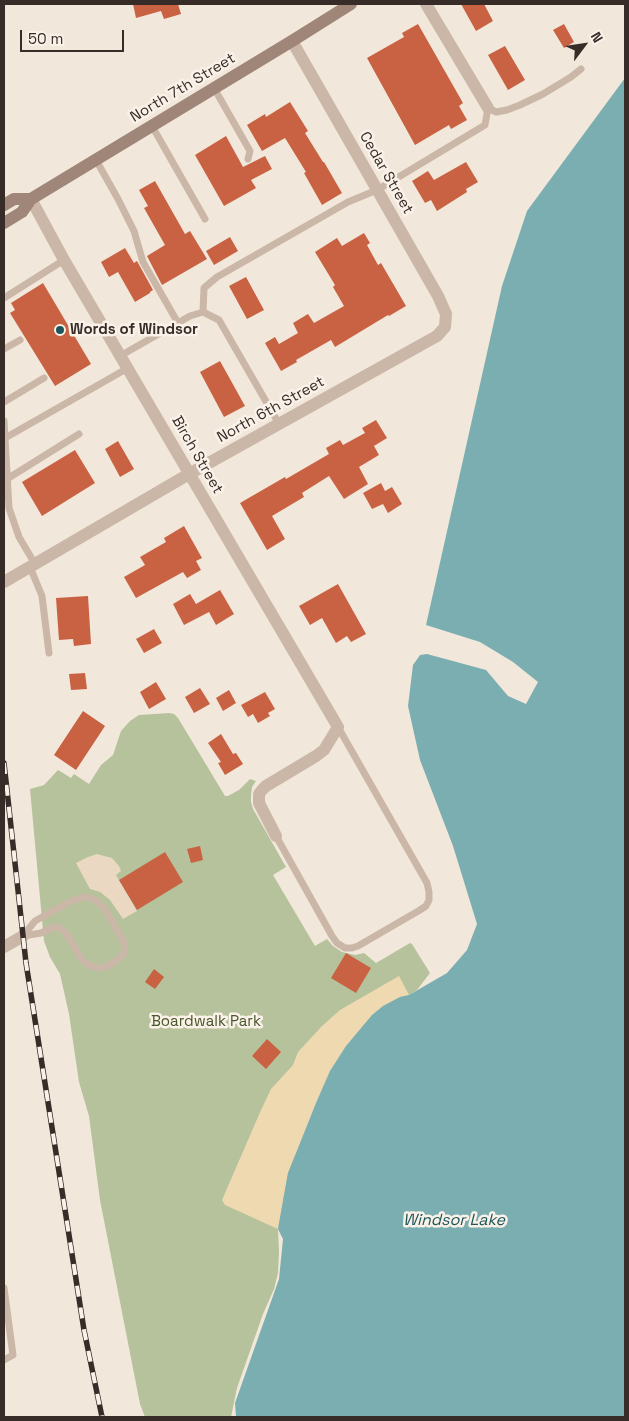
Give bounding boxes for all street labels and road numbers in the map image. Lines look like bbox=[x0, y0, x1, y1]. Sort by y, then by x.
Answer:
street label: North 7th Street bbox=[127, 50, 239, 126]
street label: Cedar Street bbox=[355, 129, 417, 217]
street label: North 6th Street bbox=[214, 373, 328, 447]
street label: Birch Street bbox=[167, 413, 227, 497]

